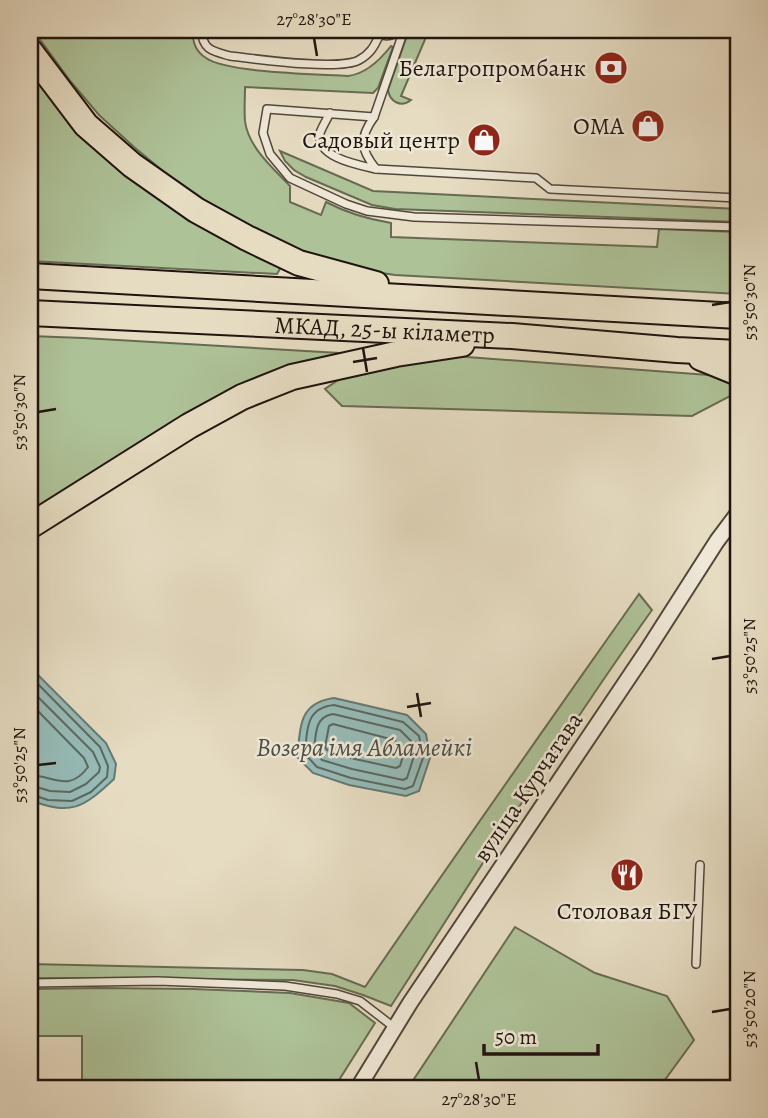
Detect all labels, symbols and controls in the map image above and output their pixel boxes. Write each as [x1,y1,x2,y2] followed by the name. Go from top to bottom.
[276,7,352,31] text: 27°28'30"E
[592,49,630,87] bank icon: Белагропромбанк
[398,52,586,84] place label: Белагропромбанк
[629,107,667,145] shop icon: ОМА
[573,110,625,142] place label: ОМА
[465,121,503,159] shop icon: Садовый центр
[302,124,460,156] place label: Садовый центр
[737,264,761,340] text: 53°50'30"N
[274,309,496,351] street label: МКАД, 25-ы кіламетр
[7,374,31,450] text: 53°50'30"N
[737,618,761,694] text: 53°50'25"N
[466,706,590,868] street label: вуліца Курчатава
[7,727,31,803] text: 53°50'25"N
[256,730,472,765] water label: Возера імя Абламейкі
[608,856,646,894] restaurant icon: Столовая БГУ
[557,895,697,927] place label: Столовая БГУ
[737,970,761,1048] text: 53°50'20"N
[484,1013,598,1057] scale bar
[495,1023,537,1051] text: 50 m
[441,1087,517,1111] text: 27°28'30"E

